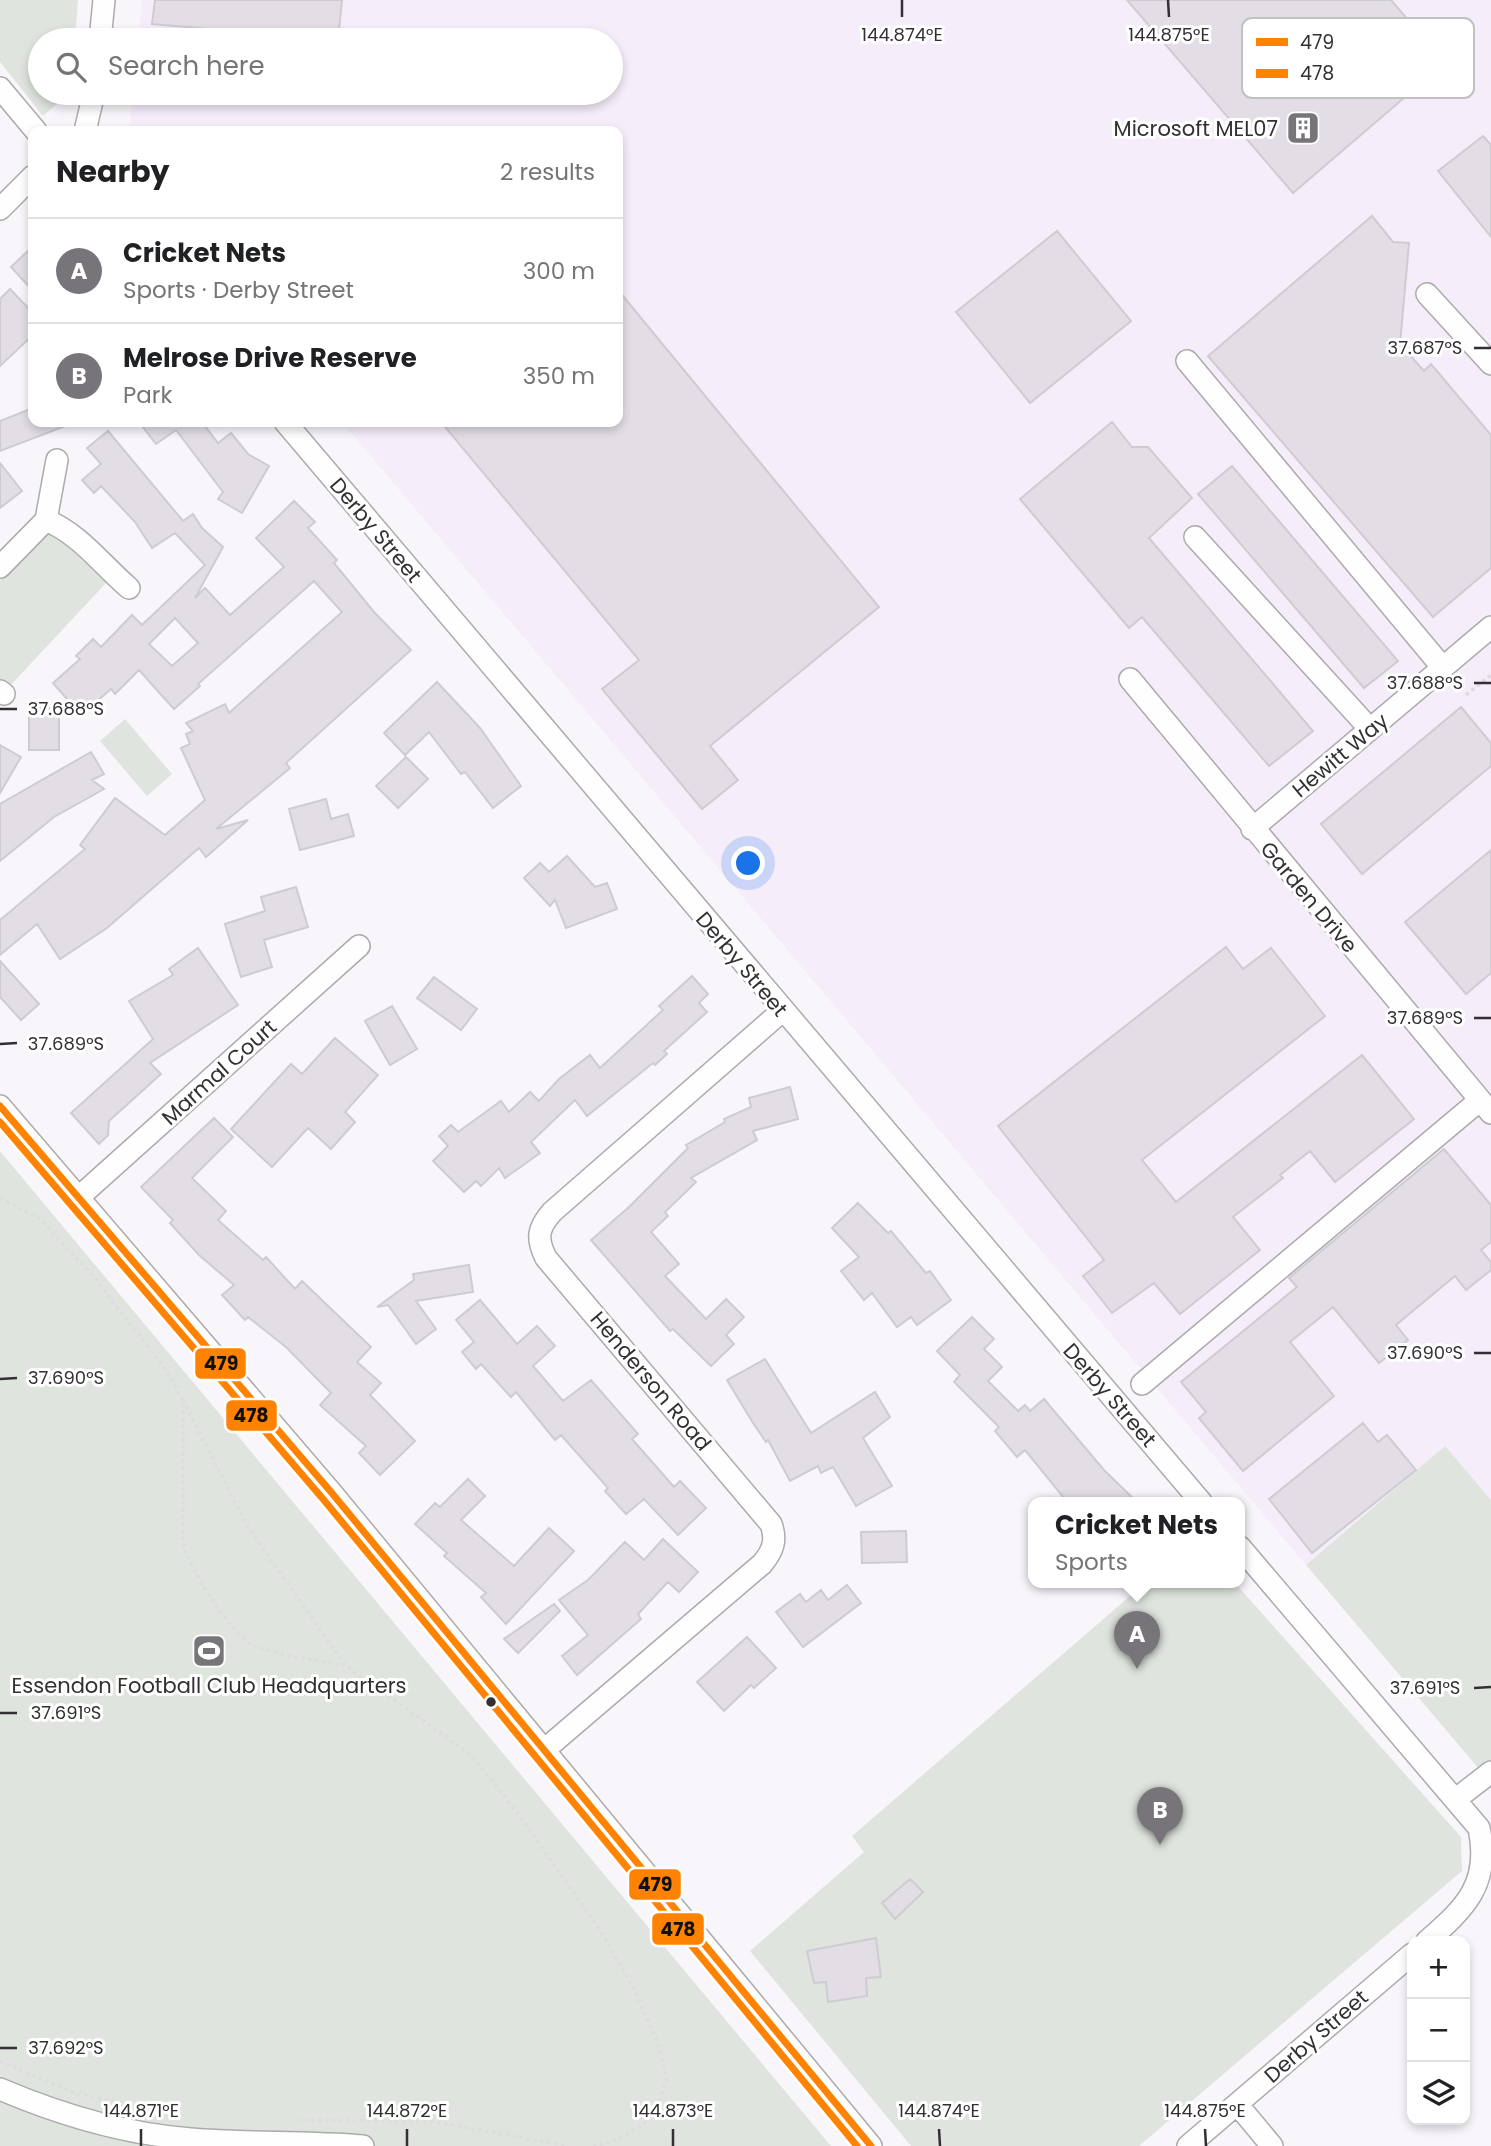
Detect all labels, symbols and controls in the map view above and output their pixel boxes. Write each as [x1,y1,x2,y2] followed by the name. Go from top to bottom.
[1242,18,1474,98] legend
[861,22,943,47] text: 144.874°E
[1128,22,1210,47] text: 144.875°E
[28,28,623,105] search box
[1300,29,1334,56] text: 479
[52,48,90,86] icon: search
[108,48,265,84] text: Search here
[1300,60,1334,87] text: 478
[1284,109,1322,147] building icon: Microsoft MEL07
[1114,114,1278,143] place label: Microsoft MEL07
[56,150,170,193] text: Nearby
[500,156,595,188] text: 2 results
[123,235,286,271] text: Cricket Nets
[71,255,87,287] text: A
[523,255,595,287] text: 300 m
[123,274,354,306] text: Sports · Derby Street
[1388,335,1462,360] text: 37.687°S
[123,340,417,376] text: Melrose Drive Reserve
[71,360,87,392] text: B
[523,360,595,392] text: 350 m
[123,379,172,411] text: Park
[323,471,429,589] street label: Derby Street
[1387,670,1463,695] text: 37.688°S
[28,696,104,721] text: 37.688°S
[1286,706,1394,804] street label: Hewitt Way
[1254,835,1364,959] street label: Garden Drive
[731,846,765,880] your location
[689,905,795,1023] street label: Derby Street
[1387,1005,1463,1030] text: 37.689°S
[155,1013,283,1131] street label: Marmal Court
[28,1031,104,1056] text: 37.689°S
[584,1305,718,1457] street label: Henderson Road
[1057,1337,1163,1453] street label: Derby Street
[1387,1340,1463,1365] text: 37.690°S
[194,1347,247,1380] line badge: 479
[204,1350,238,1377] text: 479
[28,1365,104,1390] text: 37.690°S
[225,1399,278,1432] line badge: 478
[233,1402,269,1429] text: 478
[1028,1497,1245,1588] popup
[1055,1507,1218,1543] text: Cricket Nets
[1055,1546,1128,1578] text: Sports
[1114,1611,1160,1669] pin: A
[190,1632,228,1670] sports icon: Essendon Football Club Headquarters
[12,1671,406,1700] place label: Essendon Football Club Headquarters
[1390,1675,1460,1700] text: 37.691°S
[484,1695,498,1709] unlabelled marker
[31,1700,101,1725] text: 37.691°S
[1137,1787,1183,1845] pin: B
[628,1868,682,1901] line badge: 479
[638,1871,672,1898] text: 479
[651,1912,705,1946] line badge: 478
[660,1916,696,1943] text: 478
[1407,1936,1470,2125] map controls
[1407,1936,1470,1999] button: +
[1258,1983,1374,2089] street label: Derby Street
[1407,1999,1470,2062] button: −
[28,2035,104,2060] text: 37.692°S
[1407,2062,1470,2125] button: layers
[103,2098,179,2123] text: 144.871°E
[367,2098,447,2123] text: 144.872°E
[633,2098,713,2123] text: 144.873°E
[898,2098,980,2123] text: 144.874°E
[1164,2098,1246,2123] text: 144.875°E

